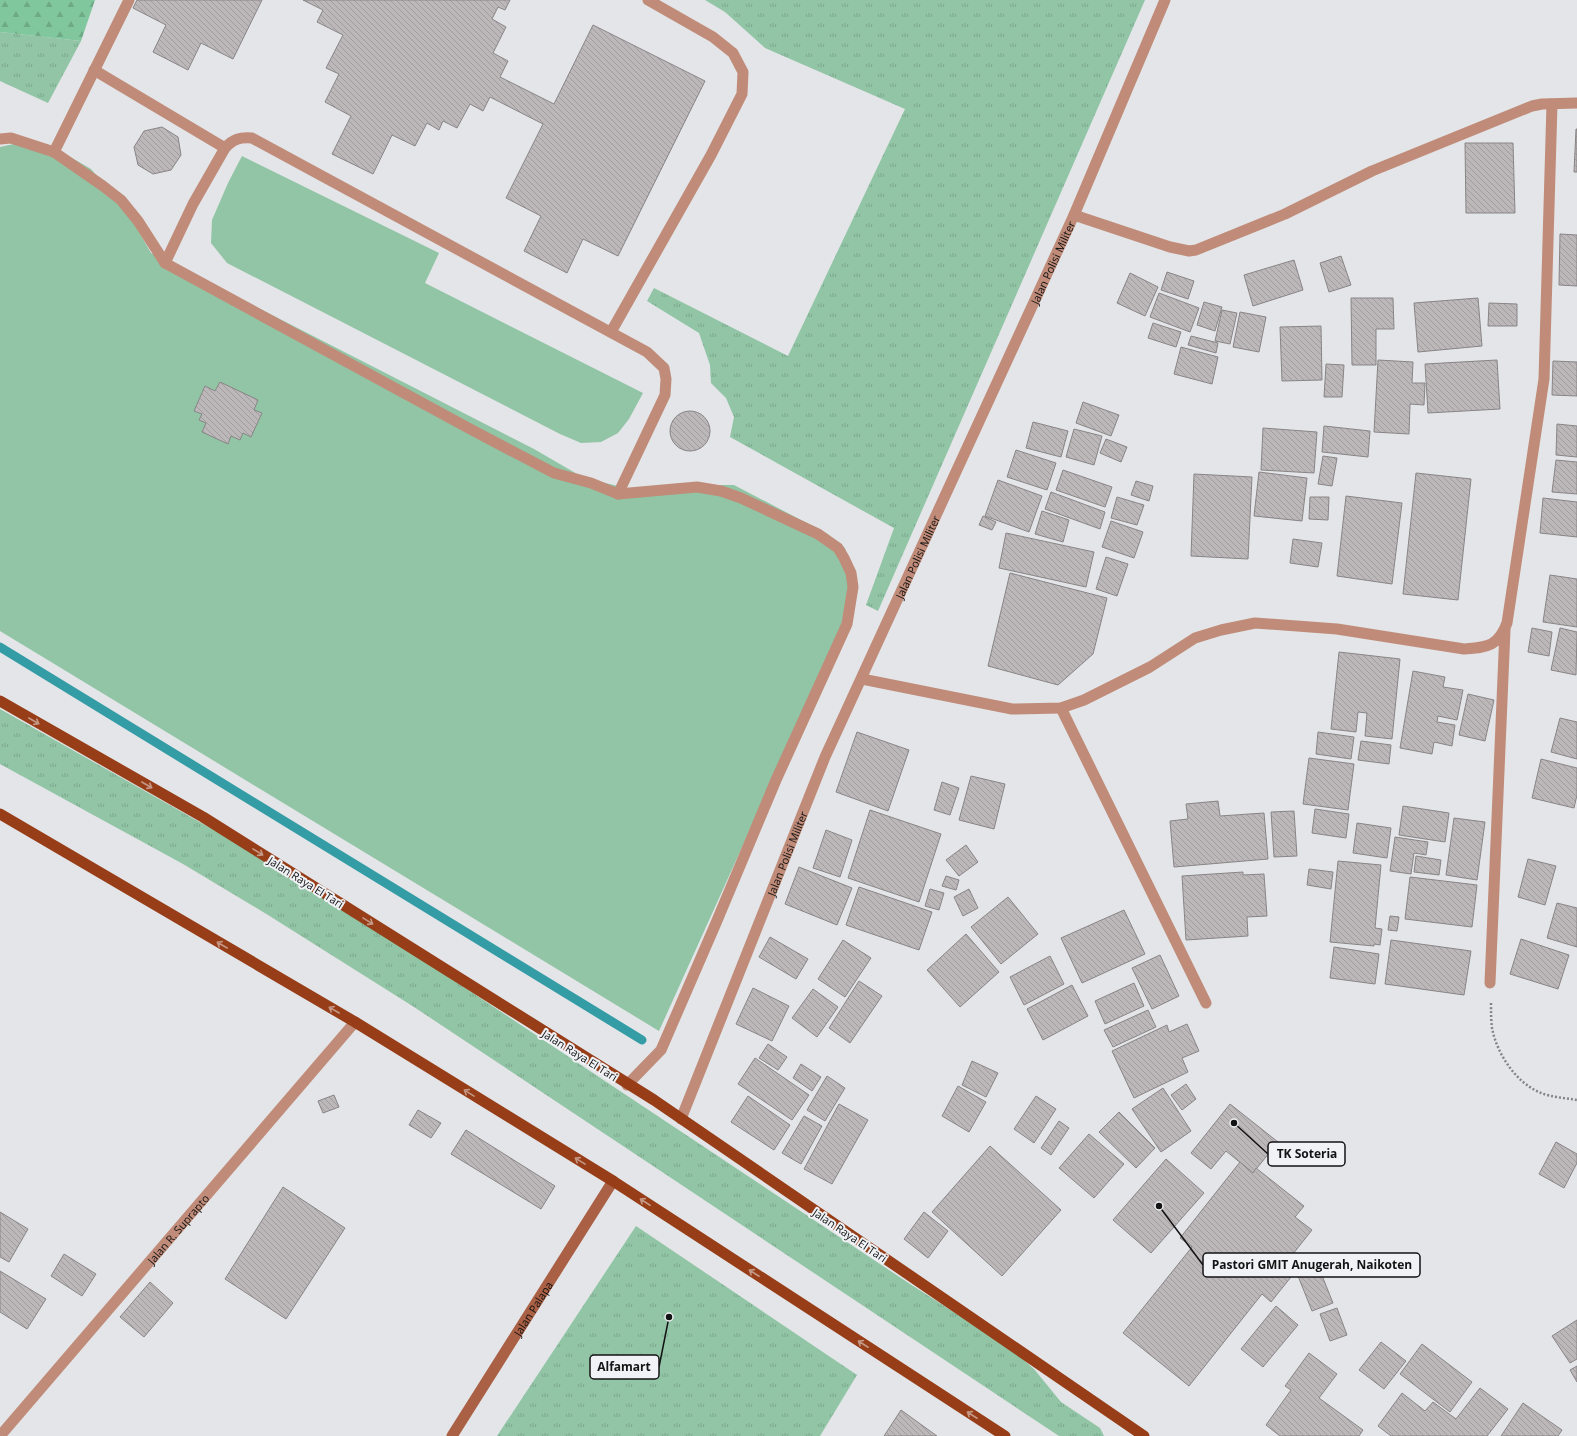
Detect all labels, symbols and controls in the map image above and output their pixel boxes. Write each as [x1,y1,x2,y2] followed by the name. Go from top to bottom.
[1026,218,1078,307] street label: Jalan Polisi Militer
[891,512,943,602] street label: Jalan Polisi Militer
[28,717,40,725] one-way arrow
[141,782,153,790] one-way arrow
[763,808,811,899] street label: Jalan Polisi Militer
[252,848,263,856] one-way arrow
[265,852,347,911] street label: Jalan Raya El Tari
[362,918,374,926] one-way arrow
[216,940,228,948] one-way arrow
[329,1006,341,1014] one-way arrow
[539,1025,621,1084] street label: Jalan Raya El Tari
[463,1088,475,1096] one-way arrow
[1268,1142,1345,1166] callout: TK Soteria
[1277,1145,1337,1162] text: TK Soteria
[574,1156,586,1164] one-way arrow
[143,1190,212,1268] street label: Jalan R. Suprapto
[640,1198,651,1206] one-way arrow
[809,1204,890,1265] street label: Jalan Raya El Tari
[1203,1253,1420,1277] callout: Pastori GMIT Anugerah, Naikoten
[1212,1256,1412,1273] text: Pastori GMIT Anugerah, Naikoten
[749,1269,760,1277] one-way arrow
[509,1278,556,1339] street label: Jalan Palapa
[858,1340,869,1348] one-way arrow
[590,1355,659,1379] callout: Alfamart
[597,1358,651,1375] text: Alfamart
[967,1411,978,1419] one-way arrow

